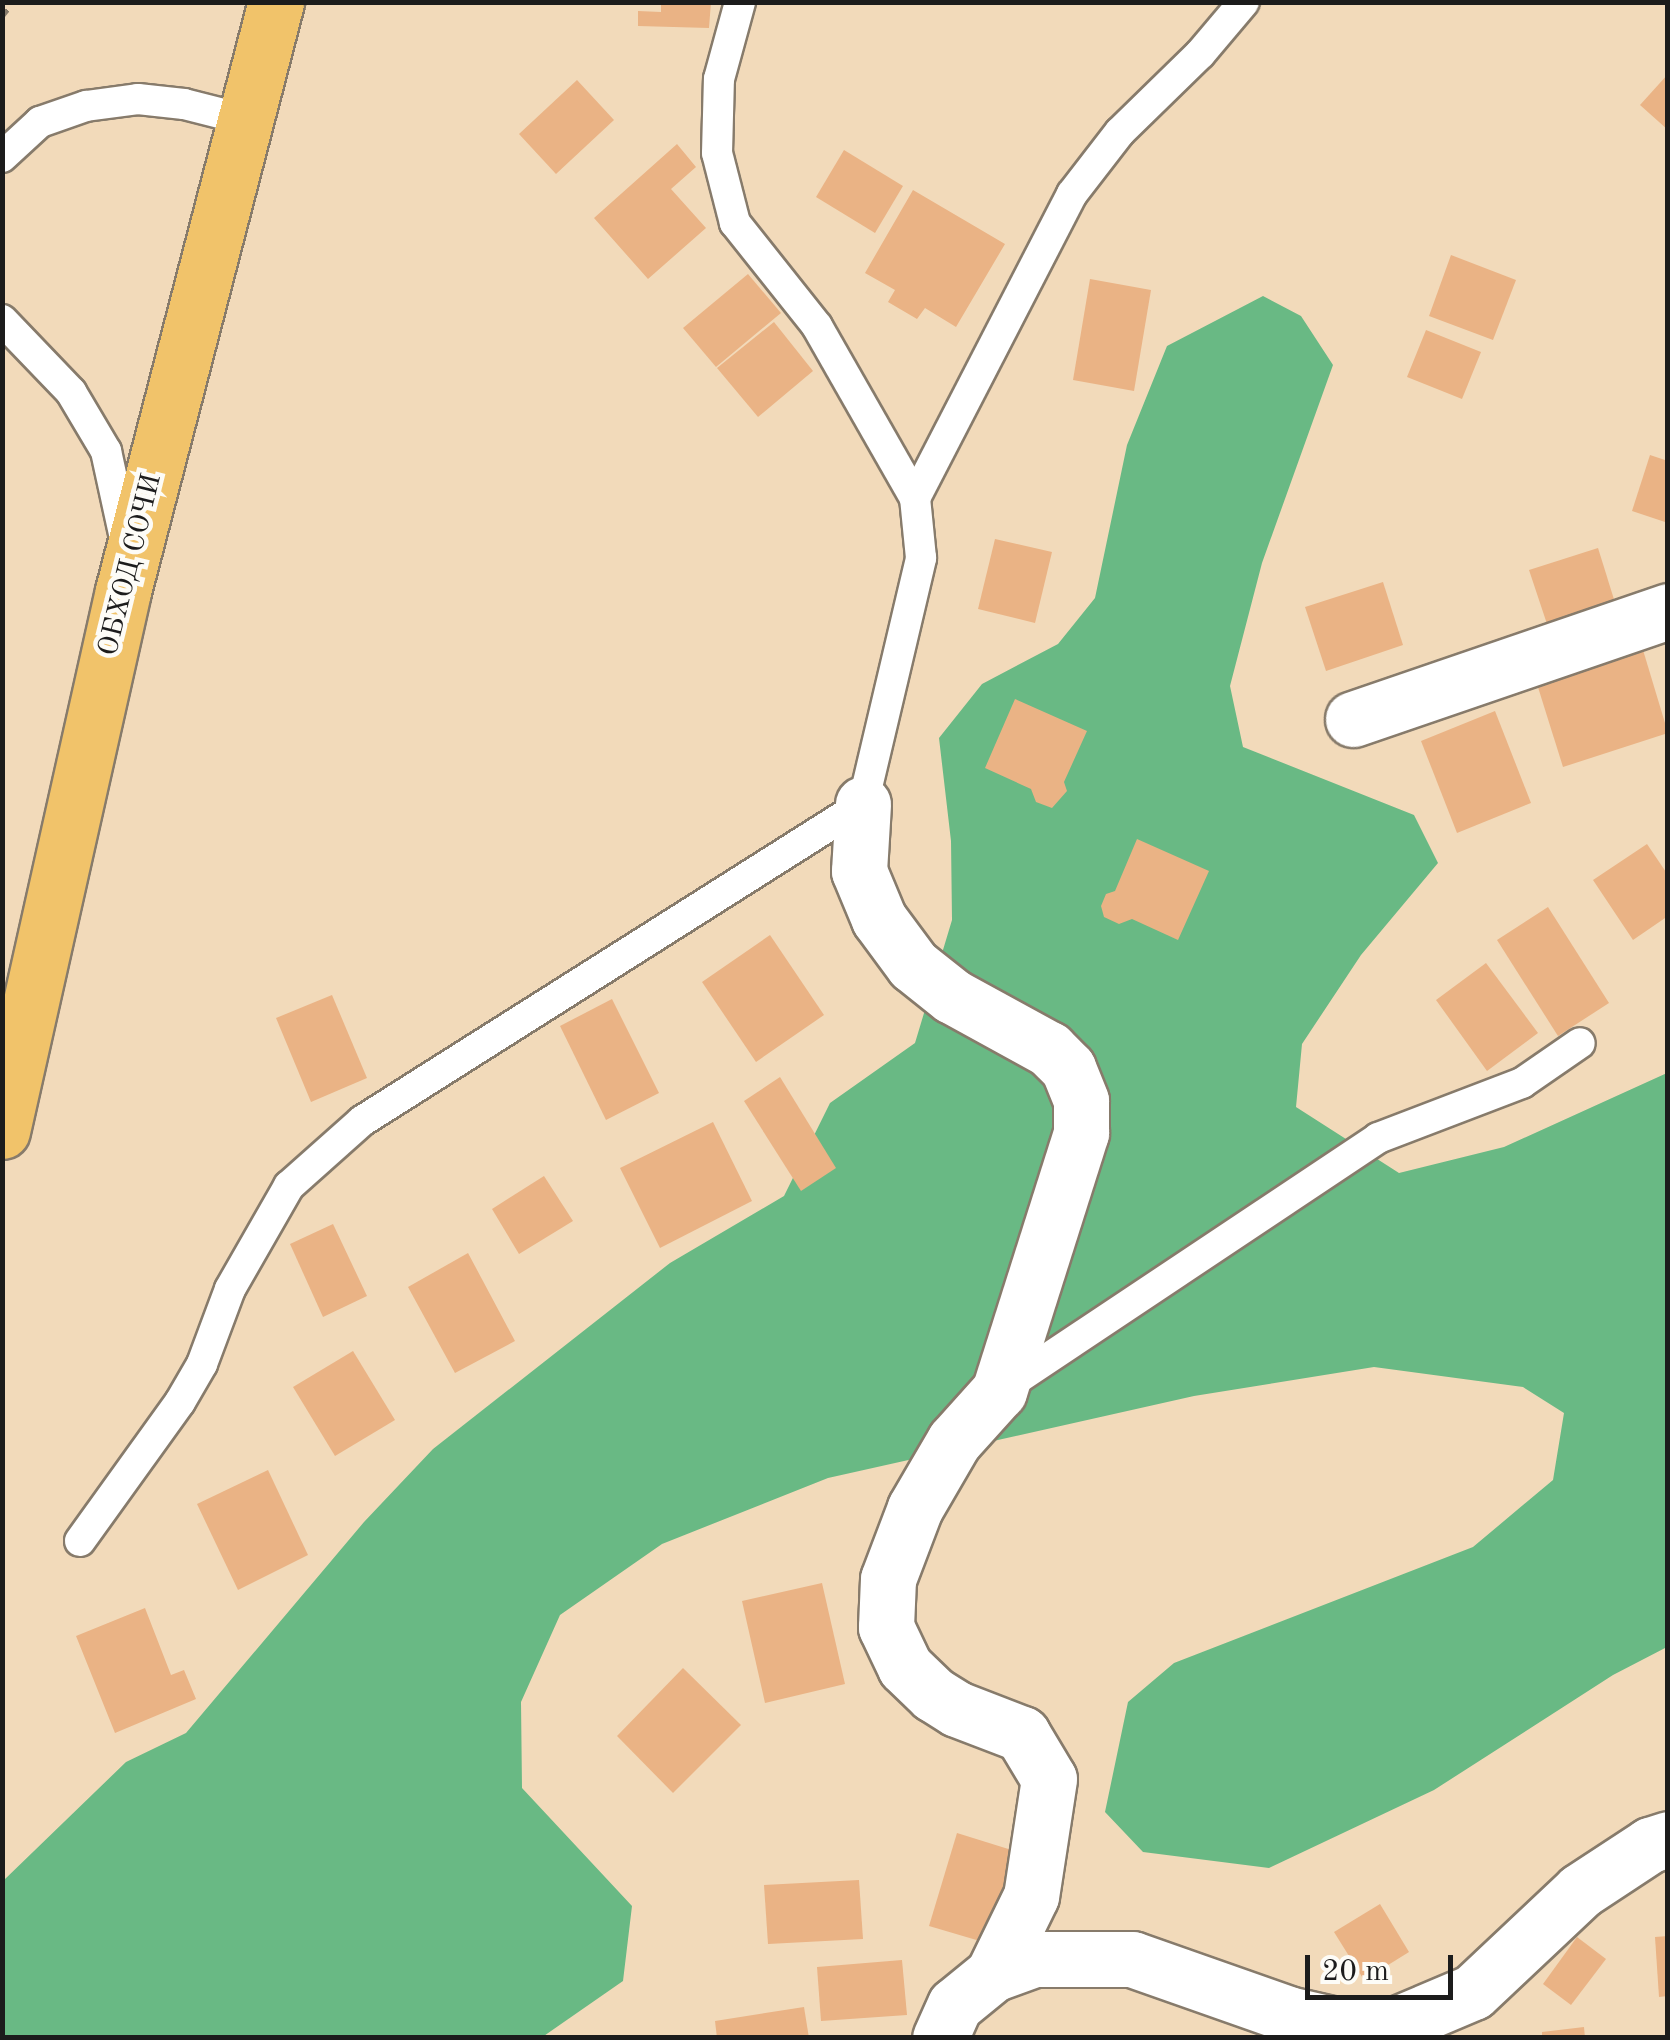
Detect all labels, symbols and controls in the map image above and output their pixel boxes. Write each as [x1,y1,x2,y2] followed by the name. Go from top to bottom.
[92,470,170,660] street label: ОБХОД СОЧИ
[1310,1935,1458,1997] scale bar
[1322,1957,1389,1987] text: 20 m

